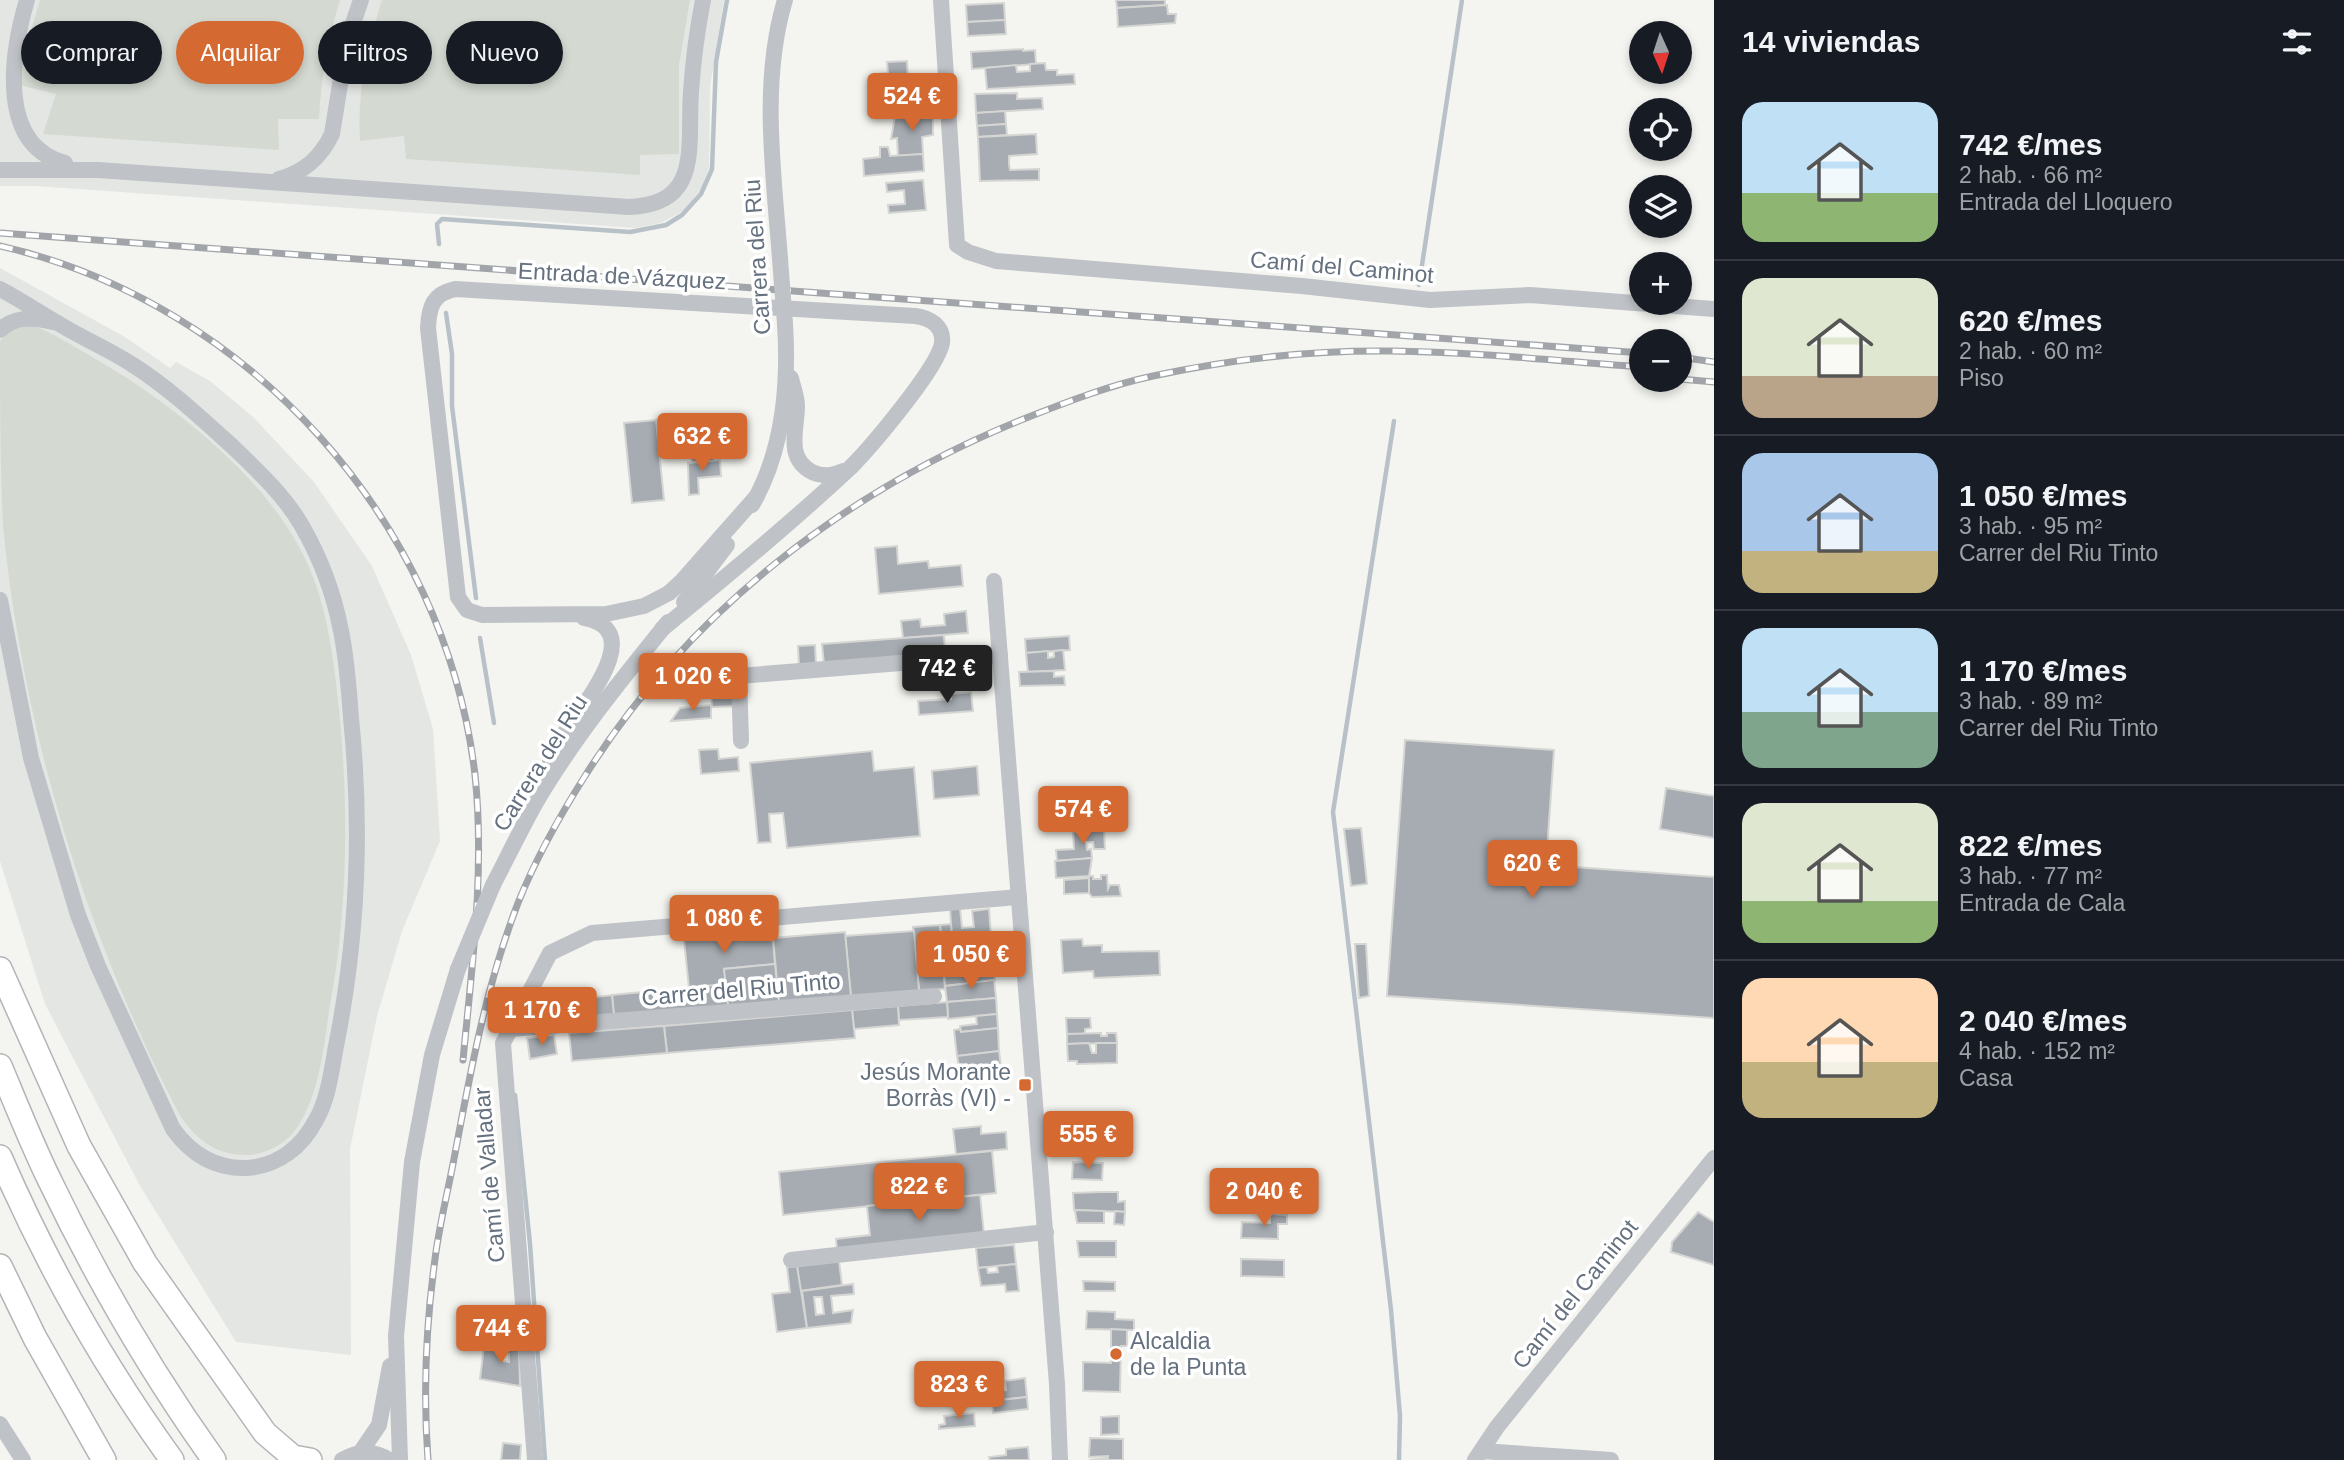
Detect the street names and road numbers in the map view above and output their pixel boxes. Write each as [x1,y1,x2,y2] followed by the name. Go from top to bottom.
[739,178,775,336] street label: Carrera del Riu
[1249,246,1435,288] street label: Camí del Caminot
[517,258,727,294] street label: Entrada de Vázquez
[488,690,592,836] street label: Carrera del Riu
[641,967,841,1011] street label: Carrer del Riu Tinto
[468,1086,510,1264] street label: Camí de Valladar
[1507,1214,1643,1374] street label: Camí del Caminot

